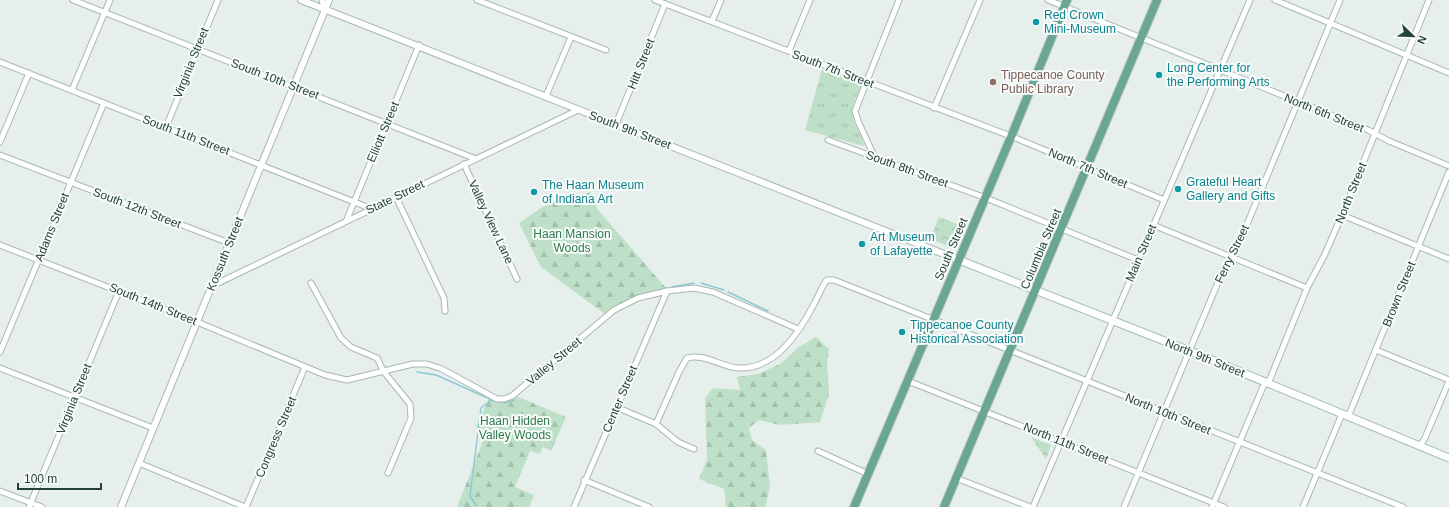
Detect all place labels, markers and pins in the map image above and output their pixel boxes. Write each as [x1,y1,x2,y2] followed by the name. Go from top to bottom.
[1044,8,1116,36] place label: Red Crown Mini-Museum
[1031,17,1041,27] marker: Red Crown Mini-Museum
[1167,61,1270,89] place label: Long Center for the Performing Arts
[1001,68,1105,96] place label: Tippecanoe County Public Library
[1154,70,1164,80] marker: Long Center for the Performing Arts
[988,77,998,87] marker: Tippecanoe County Public Library
[1186,175,1275,203] place label: Grateful Heart Gallery and Gifts
[542,178,644,206] place label: The Haan Museum of Indiana Art
[1173,184,1183,194] marker: Grateful Heart Gallery and Gifts
[529,187,539,197] marker: The Haan Museum of Indiana Art
[870,230,935,258] place label: Art Museum of Lafayette
[857,239,867,249] marker: Art Museum of Lafayette
[910,318,1023,346] place label: Tippecanoe County Historical Association
[897,327,907,337] marker: Tippecanoe County Historical Association

